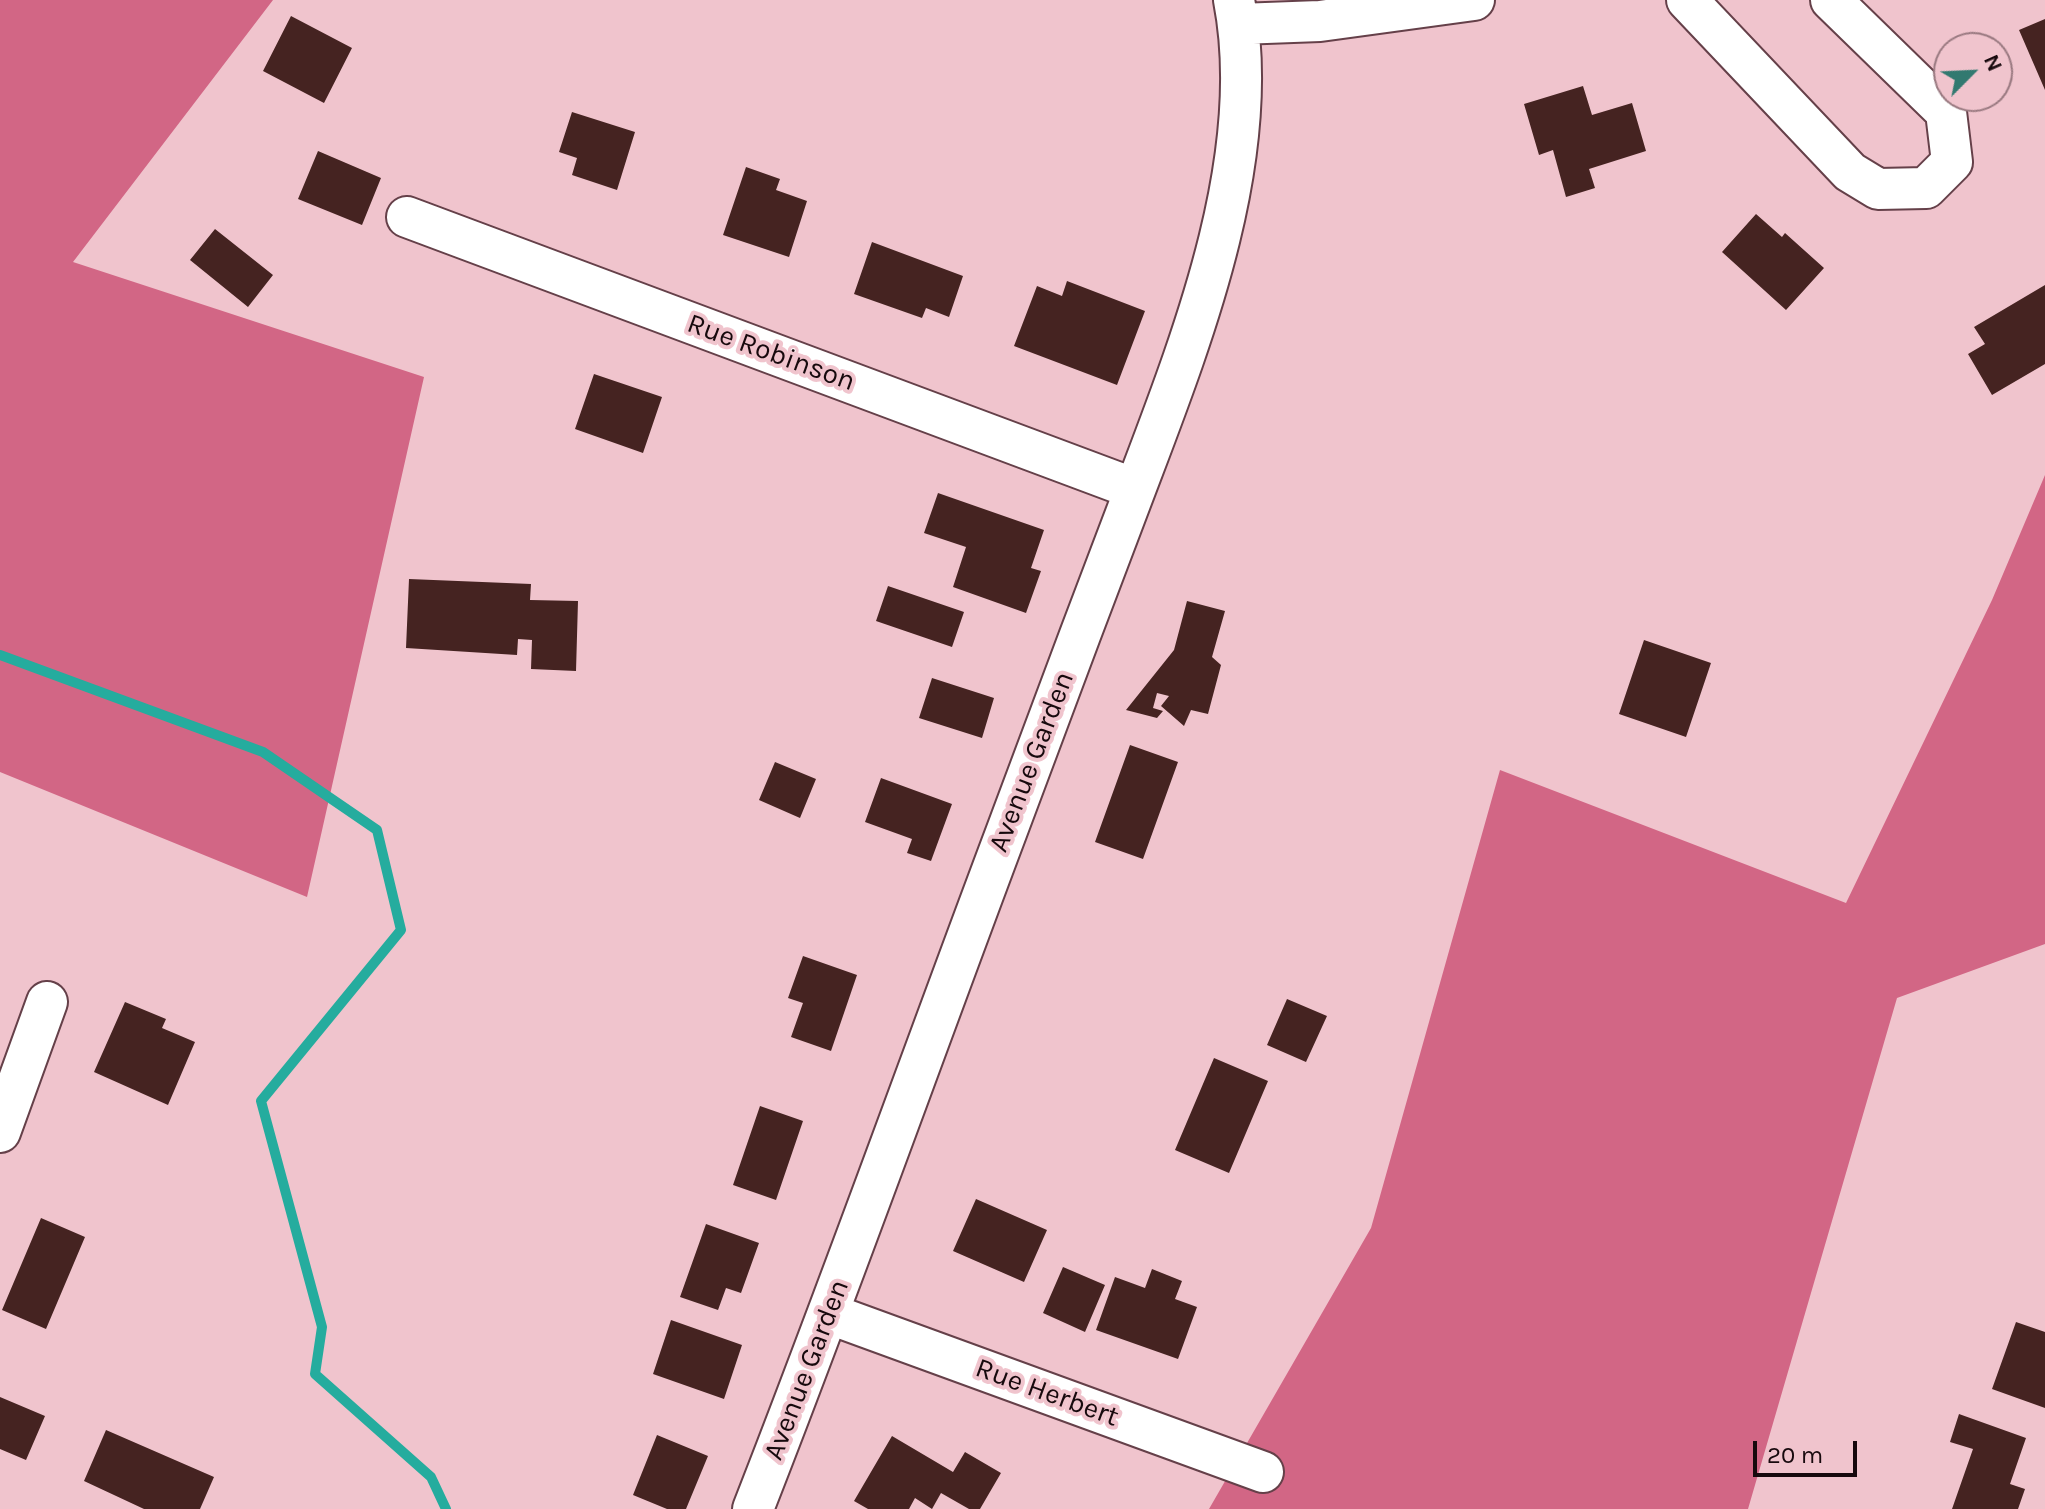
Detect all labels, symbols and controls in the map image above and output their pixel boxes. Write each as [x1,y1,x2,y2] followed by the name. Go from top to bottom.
[1933,32,2013,112] north arrow
[1978,51,2008,76] text: N
[682,307,860,399] street label: Rue Robinson
[982,667,1082,857] street label: Avenue Garden
[757,1275,857,1465] street label: Avenue Garden
[971,1352,1123,1434] street label: Rue Herbert
[1757,1425,1861,1475] scale bar
[1767,1441,1823,1469] text: 20 m

